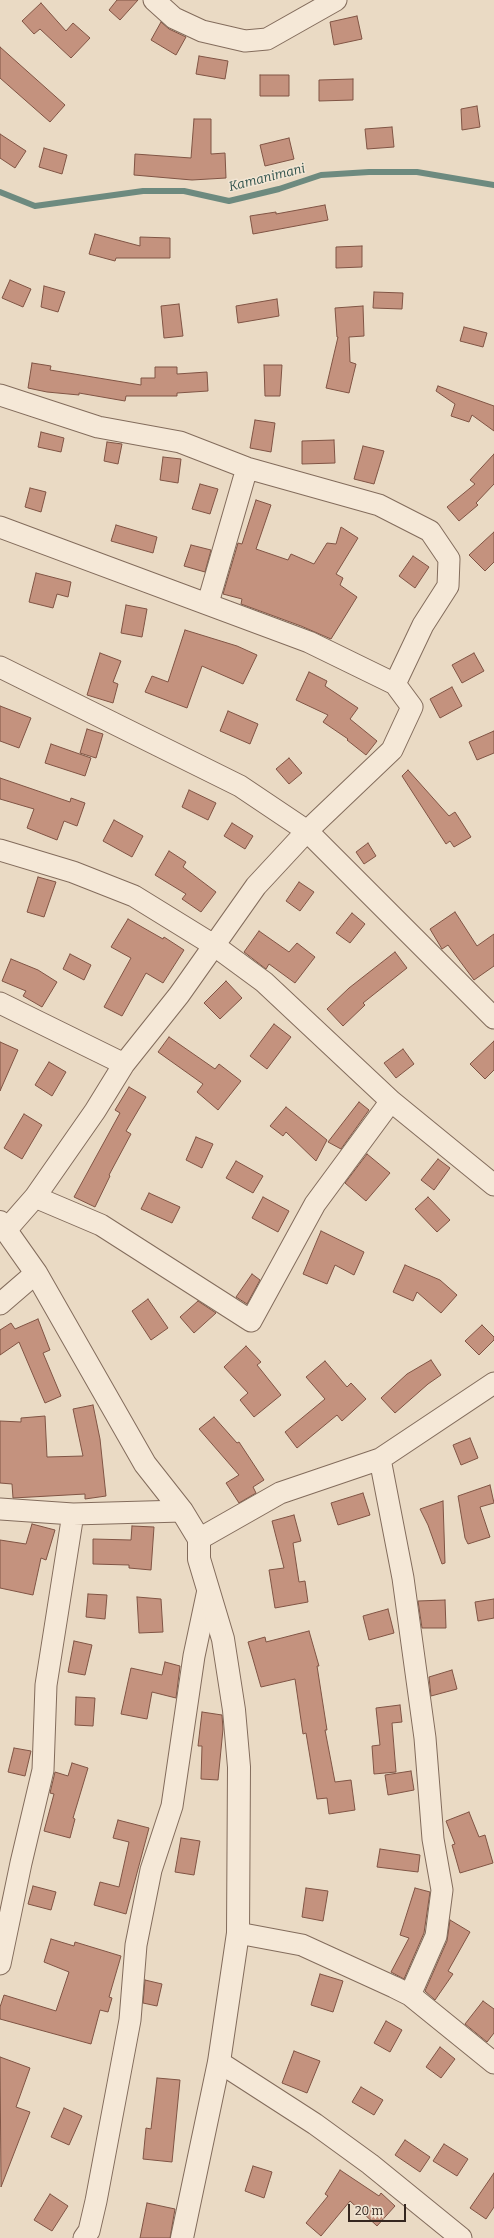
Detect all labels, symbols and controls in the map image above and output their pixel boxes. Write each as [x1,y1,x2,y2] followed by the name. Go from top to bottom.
[227,161,307,195] water label: Kamanimani
[350,2196,408,2222] scale bar
[355,2204,383,2218] text: 20 m

